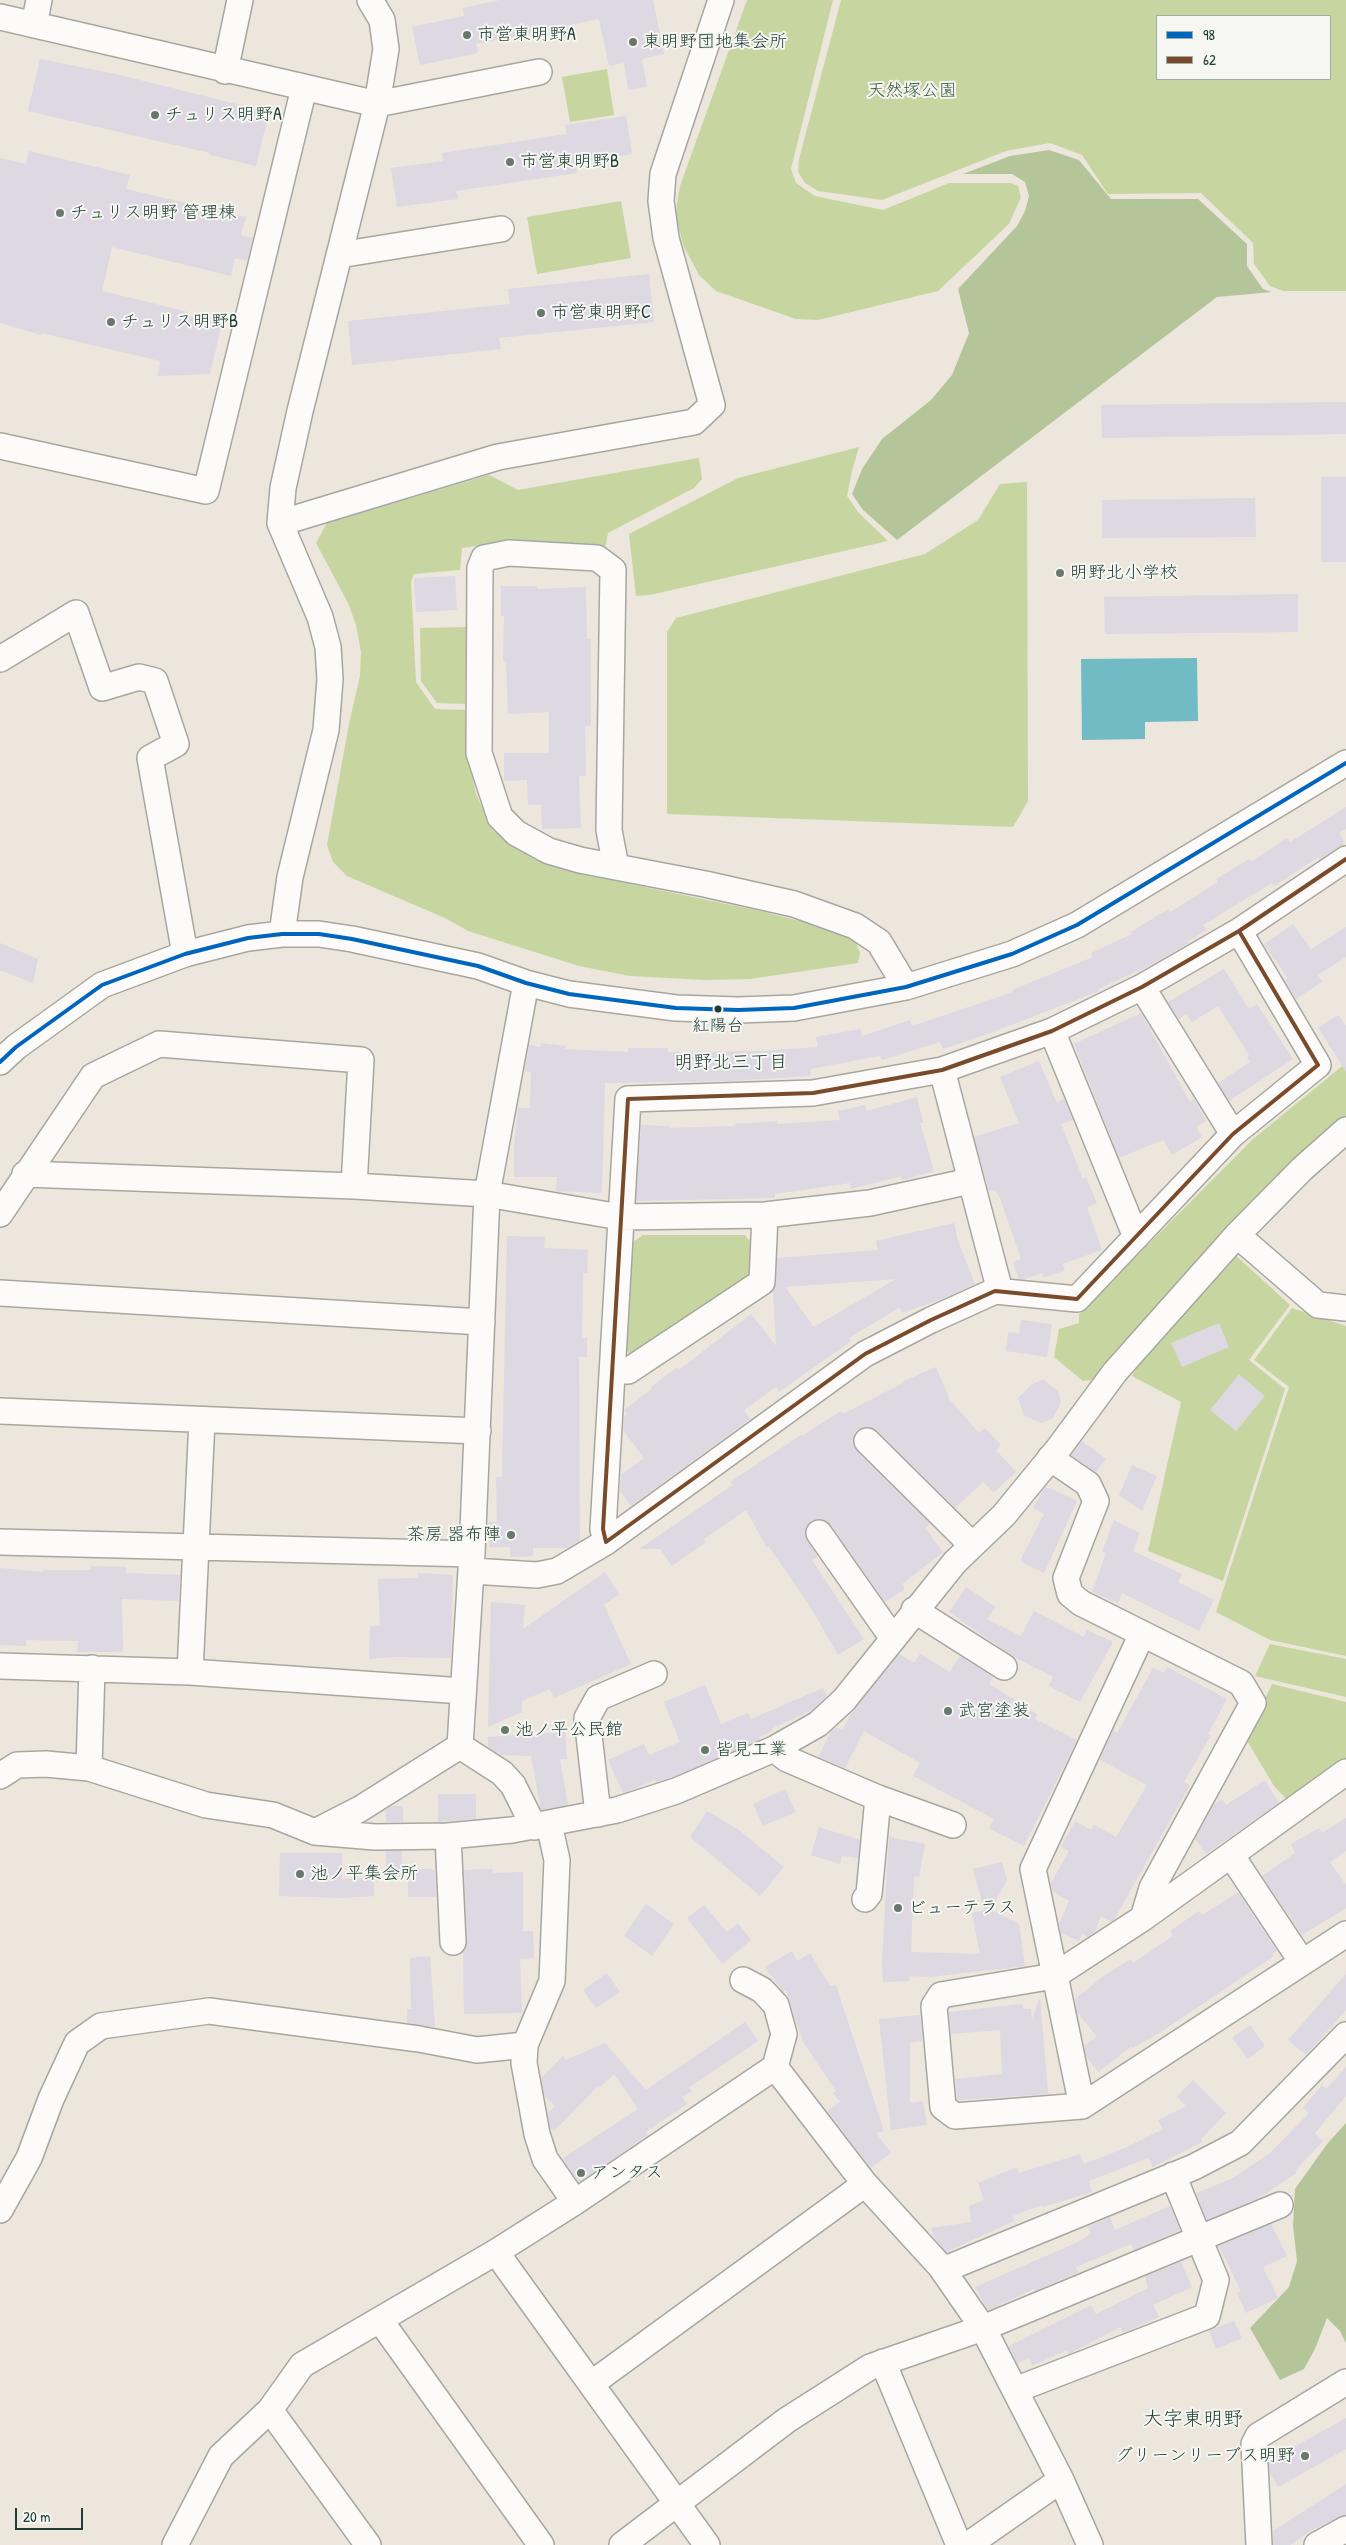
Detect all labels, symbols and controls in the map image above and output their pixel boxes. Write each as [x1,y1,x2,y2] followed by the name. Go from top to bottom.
[1156,15,1331,80] legend
[477,24,576,46] place label: 市営東明野A
[1203,24,1215,45] text: 98
[461,29,473,41] marker: 市営東明野A
[643,31,787,53] place label: 東明野団地集会所
[627,36,639,48] marker: 東明野団地集会所
[1203,49,1216,70] text: 62
[867,80,957,102] park label: 天然塚公園
[165,104,282,126] place label: チュリス明野A
[149,109,161,121] marker: チュリス明野A
[520,151,619,173] place label: 市営東明野B
[504,156,516,168] marker: 市営東明野B
[70,202,236,224] place label: チュリス明野 管理棟
[54,207,66,219] marker: チュリス明野 管理棟
[551,302,651,324] place label: 市営東明野C
[535,307,547,319] marker: 市営東明野C
[121,311,238,333] place label: チュリス明野B
[105,316,117,328] marker: チュリス明野B
[1070,562,1178,584] place label: 明野北小学校
[1054,567,1066,579] marker: 明野北小学校
[713,1004,723,1014] marker: 紅陽台
[693,1016,743,1036] place label: 紅陽台
[674,1052,788,1074] district label: 明野北三丁目
[407,1524,501,1546] place label: 茶房 器布陣
[505,1529,517,1541] marker: 茶房 器布陣
[958,1700,1030,1722] place label: 武宮塗装
[942,1705,954,1717] marker: 武宮塗装
[515,1719,623,1741] place label: 池ノ平公民館
[499,1724,511,1736] marker: 池ノ平公民館
[715,1739,787,1761] place label: 皆見工業
[699,1744,711,1756] marker: 皆見工業
[310,1863,418,1885] place label: 池ノ平集会所
[294,1868,306,1880] marker: 池ノ平集会所
[908,1897,1016,1919] place label: ビューテラス
[892,1902,904,1914] marker: ビューテラス
[591,2162,663,2184] place label: アンタス
[575,2167,587,2179] marker: アンタス
[1143,2408,1243,2432] district label: 大字東明野
[1115,2445,1295,2467] place label: グリーンリーブス明野
[1299,2450,1311,2462] marker: グリーンリーブス明野
[18,2498,85,2530] scale bar
[23,2506,50,2527] text: 20 m

